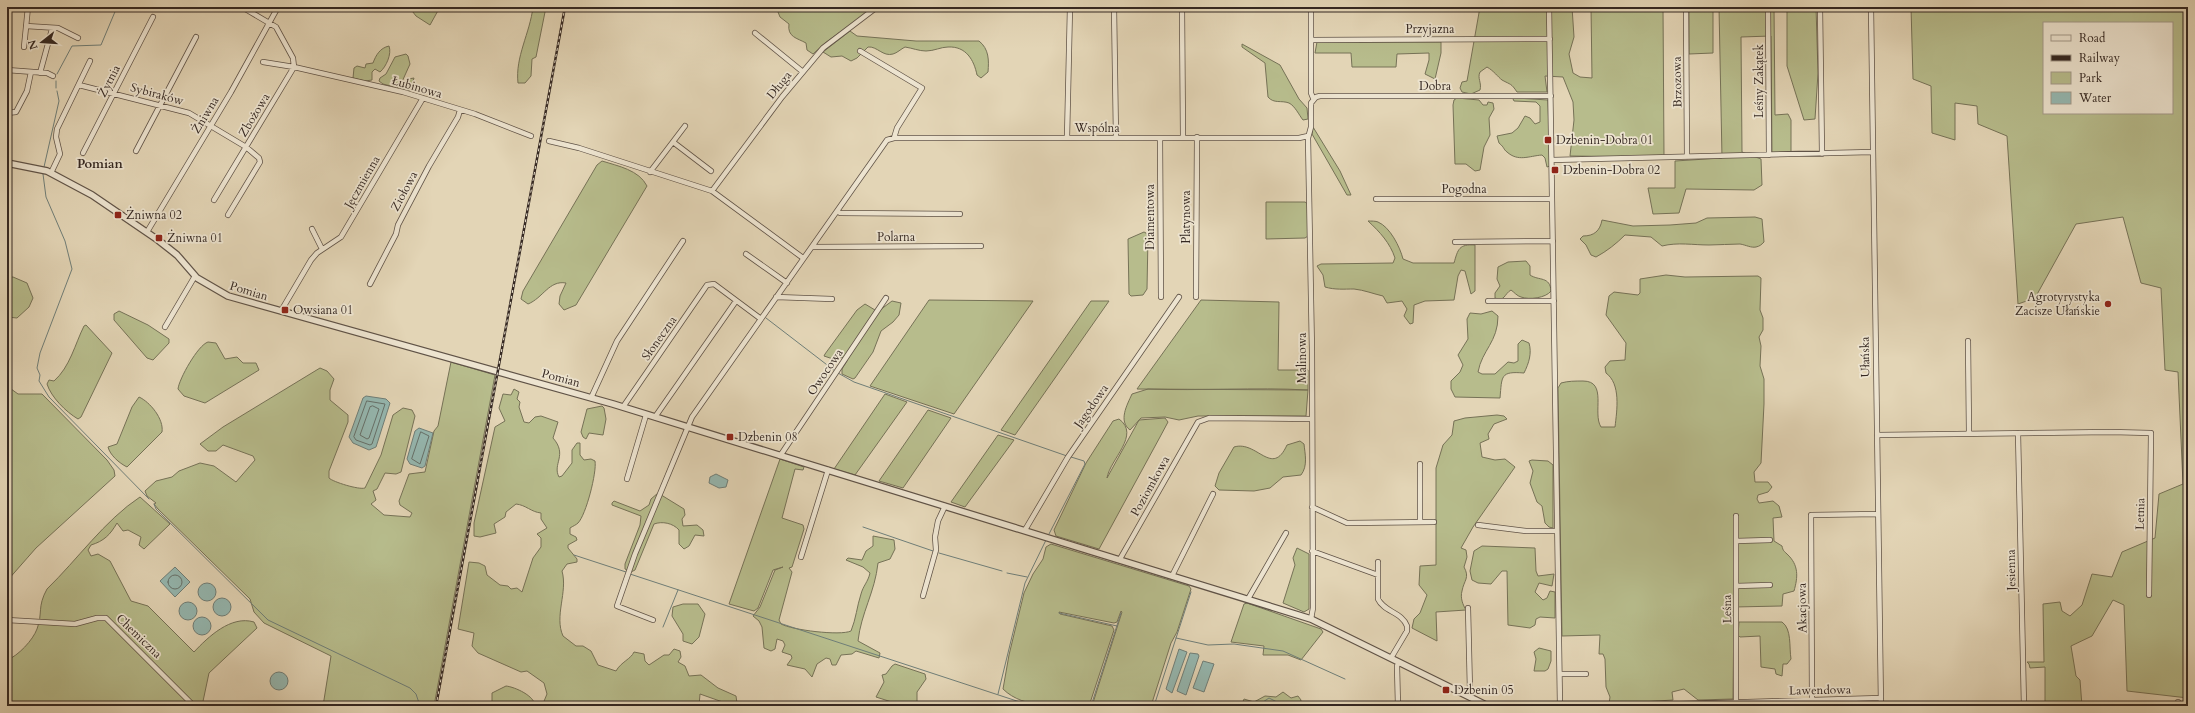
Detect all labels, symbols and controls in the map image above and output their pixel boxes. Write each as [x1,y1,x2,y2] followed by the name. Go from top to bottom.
[1405,21,1455,37] street label: Przyjazna
[22,22,62,62] north arrow
[2043,22,2173,114] legend
[2079,30,2106,46] text: Road
[24,38,41,52] text: N
[1751,43,1767,118] street label: Leśny Zakątek
[2079,50,2121,66] text: Railway
[1669,56,1685,108] street label: Brzozowa
[93,61,124,100] street label: Żytnia
[763,67,796,102] street label: Długa
[2079,70,2103,86] text: Park
[390,72,445,102] street label: Łubinowa
[1419,78,1452,94] street label: Dobra
[129,79,186,109] street label: Sybiraków
[235,90,274,140] street label: Zbożowa
[2078,90,2112,106] text: Water
[187,92,223,136] street label: Żniwna
[1073,120,1120,136] street label: Wspólna
[1556,132,1653,148] place label: Dzbenin-Dobra 01
[1543,135,1553,145] marker: Dzbenin-Dobra 01
[340,152,384,213] street label: Jęczmienna
[77,155,124,173] district label: Pomian
[1563,162,1660,178] place label: Dzbenin-Dobra 02
[1550,165,1560,175] marker: Dzbenin-Dobra 02
[387,168,422,214] street label: Ziołowa
[1441,181,1487,197] street label: Pogodna
[1142,183,1158,250] street label: Diamentowa
[1178,189,1194,244] street label: Platynowa
[126,206,182,223] place label: Żniwna 02
[113,210,123,220] marker: Żniwna 02
[167,229,223,246] place label: Żniwna 01
[877,229,916,245] street label: Polarna
[154,233,164,243] marker: Żniwna 01
[228,278,270,304] street label: Pomian
[2015,289,2101,319] place label: Agrotyrystyka Zacisze Ułańskie
[2103,299,2113,309] marker: Agrotyrystyka Zacisze Ułańskie
[293,302,353,318] place label: Owsiana 01
[280,305,290,315] marker: Owsiana 01
[638,312,681,363] street label: Słoneczna
[1294,332,1310,384] street label: Malinowa
[1857,336,1873,378] street label: Ułańska
[803,345,847,399] street label: Owocowa
[540,365,582,391] street label: Pomian
[1069,380,1112,433] street label: Jagodowa
[738,429,798,445] place label: Dzbenin 08
[725,432,735,442] marker: Dzbenin 08
[1127,452,1174,519] street label: Poziomkowa
[2132,497,2148,530] street label: Letnia
[2003,548,2019,593] street label: Jesienna
[1794,582,1810,633] street label: Akacjowa
[1719,594,1735,624] street label: Leśna
[113,610,166,662] street label: Chemiczna
[1789,681,1852,699] street label: Lawendowa
[1454,682,1514,698] place label: Dzbenin 05
[1441,685,1451,695] marker: Dzbenin 05

